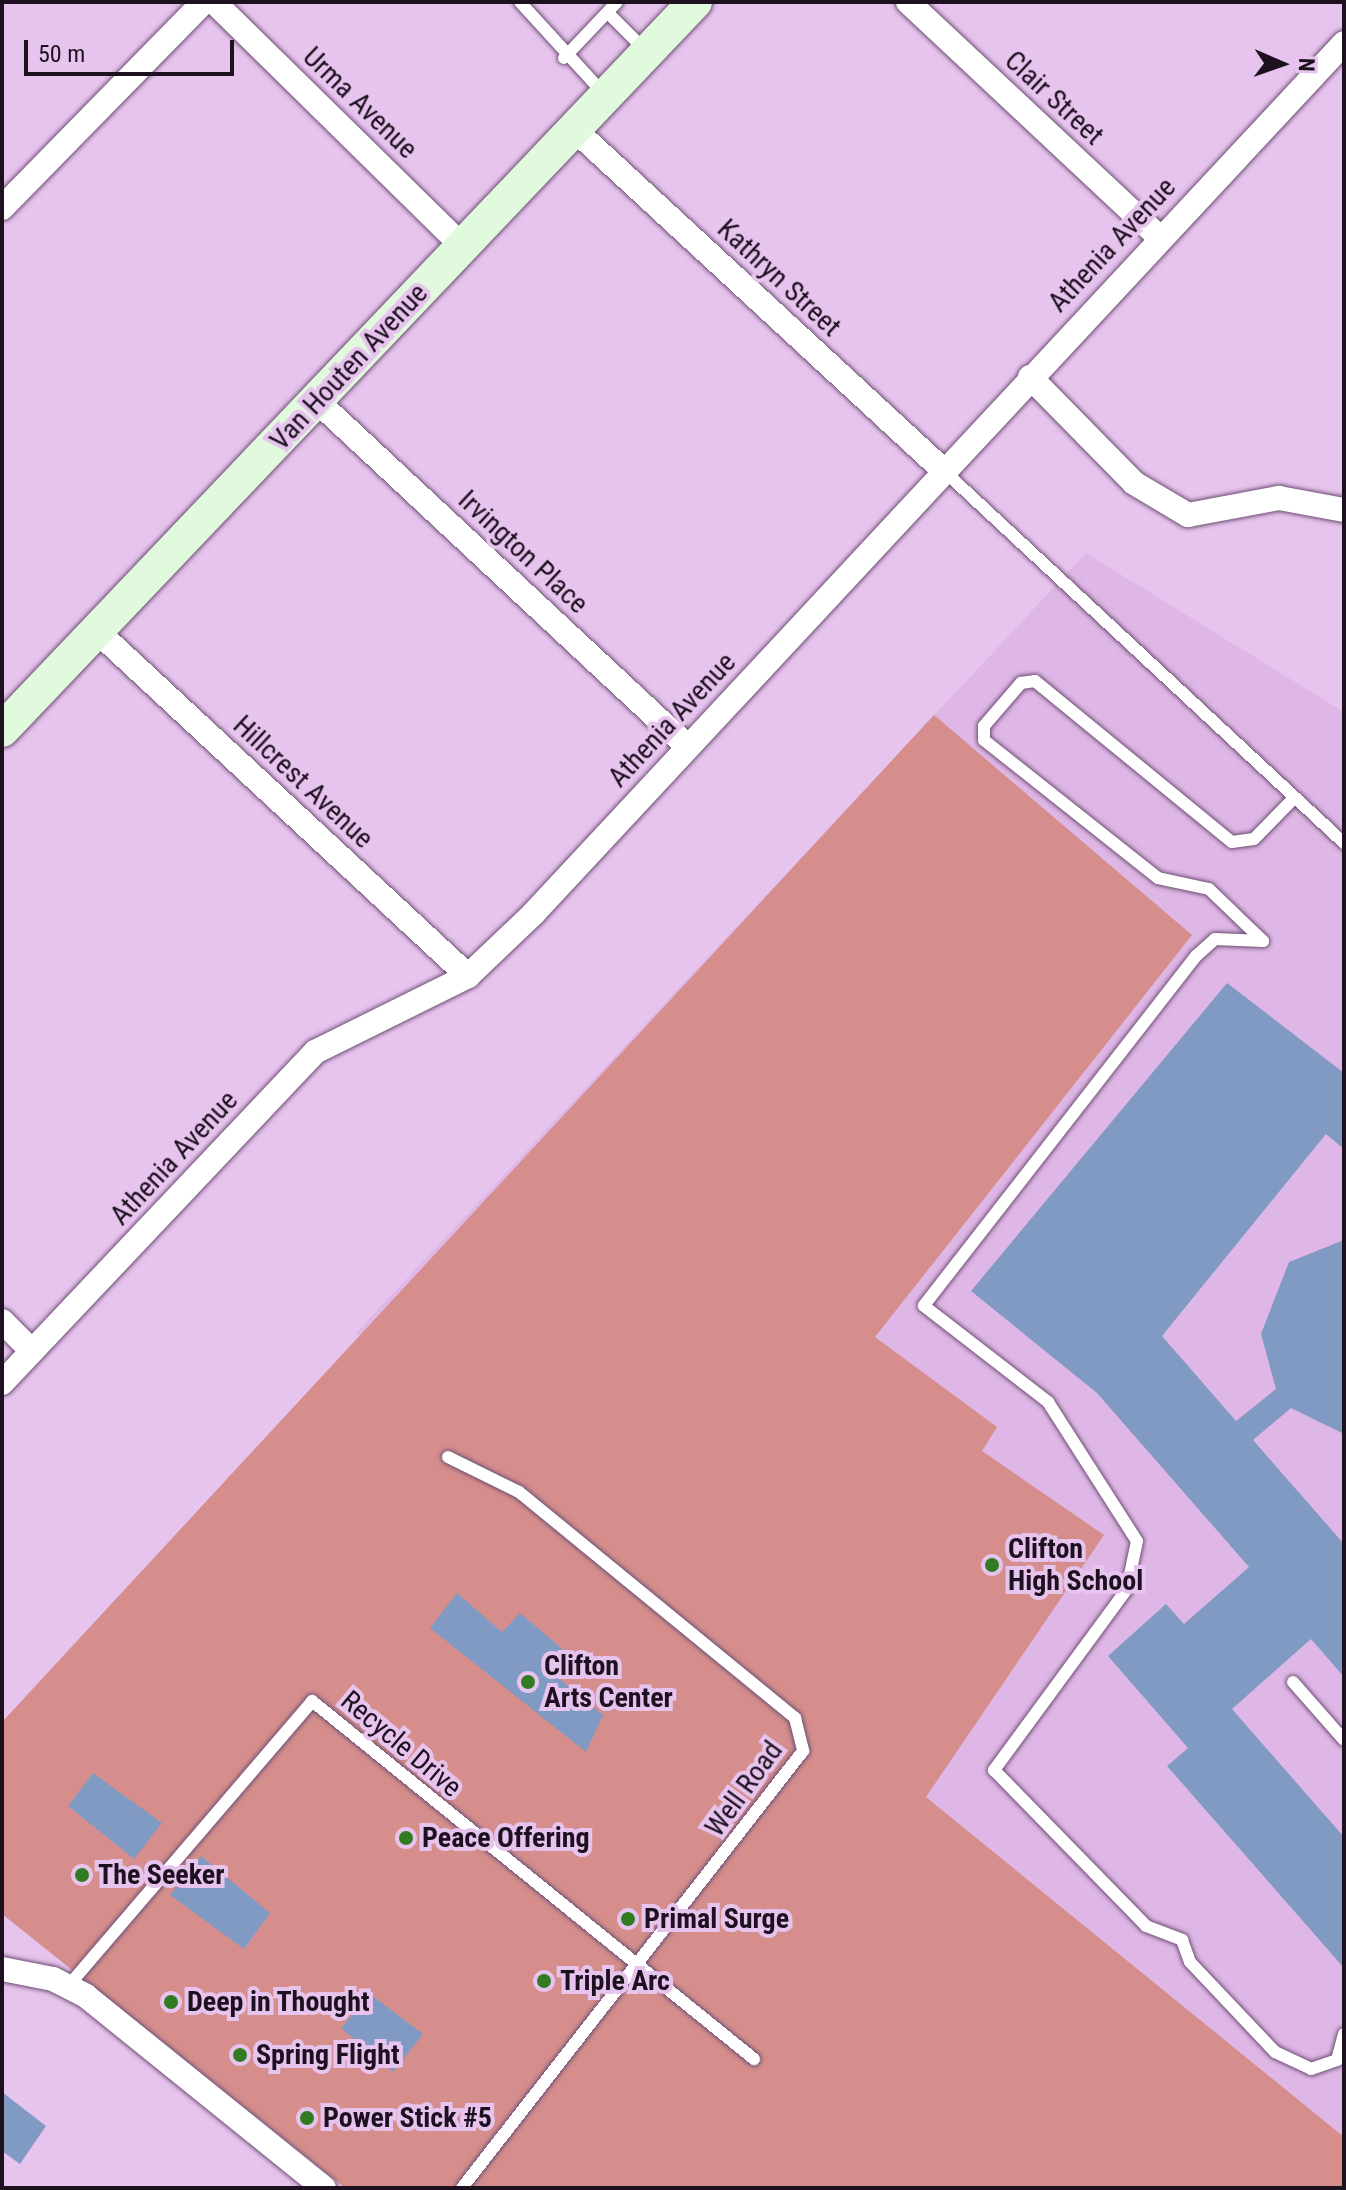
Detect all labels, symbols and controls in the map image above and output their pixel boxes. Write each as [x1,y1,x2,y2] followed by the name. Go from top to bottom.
[28,24,238,74] scale bar
[1242,24,1322,104] north arrow
[38,40,85,68] text: 50 m
[296,40,424,166] street label: Urma Avenue
[998,44,1110,152] street label: Clair Street
[1294,58,1319,72] text: N
[1041,171,1183,319] street label: Athenia Avenue
[710,212,848,344] street label: Kathryn Street
[263,277,435,457] street label: Van Houten Avenue
[451,483,595,621] street label: Irvington Place
[601,646,743,794] street label: Athenia Avenue
[226,709,380,855] street label: Hillcrest Avenue
[103,1084,245,1232] street label: Athenia Avenue
[1008,1532,1143,1598] place label: Clifton High School
[983,1556,1001,1574] marker: Clifton High School
[544,1649,673,1715] place label: Clifton Arts Center
[519,1673,537,1691] marker: Clifton Arts Center
[334,1684,468,1804] street label: Recycle Drive
[698,1735,790,1843] street label: Well Road
[422,1821,590,1855] place label: Peace Offering
[397,1829,415,1847] marker: Peace Offering
[98,1858,225,1892] place label: The Seeker
[73,1866,91,1884] marker: The Seeker
[644,1902,789,1936] place label: Primal Surge
[619,1910,637,1928] marker: Primal Surge
[560,1964,670,1998] place label: Triple Arc
[535,1972,553,1990] marker: Triple Arc
[187,1985,370,2019] place label: Deep in Thought
[162,1993,180,2011] marker: Deep in Thought
[256,2038,400,2072] place label: Spring Flight
[231,2046,249,2064] marker: Spring Flight
[323,2101,492,2135] place label: Power Stick #5
[298,2109,316,2127] marker: Power Stick #5

